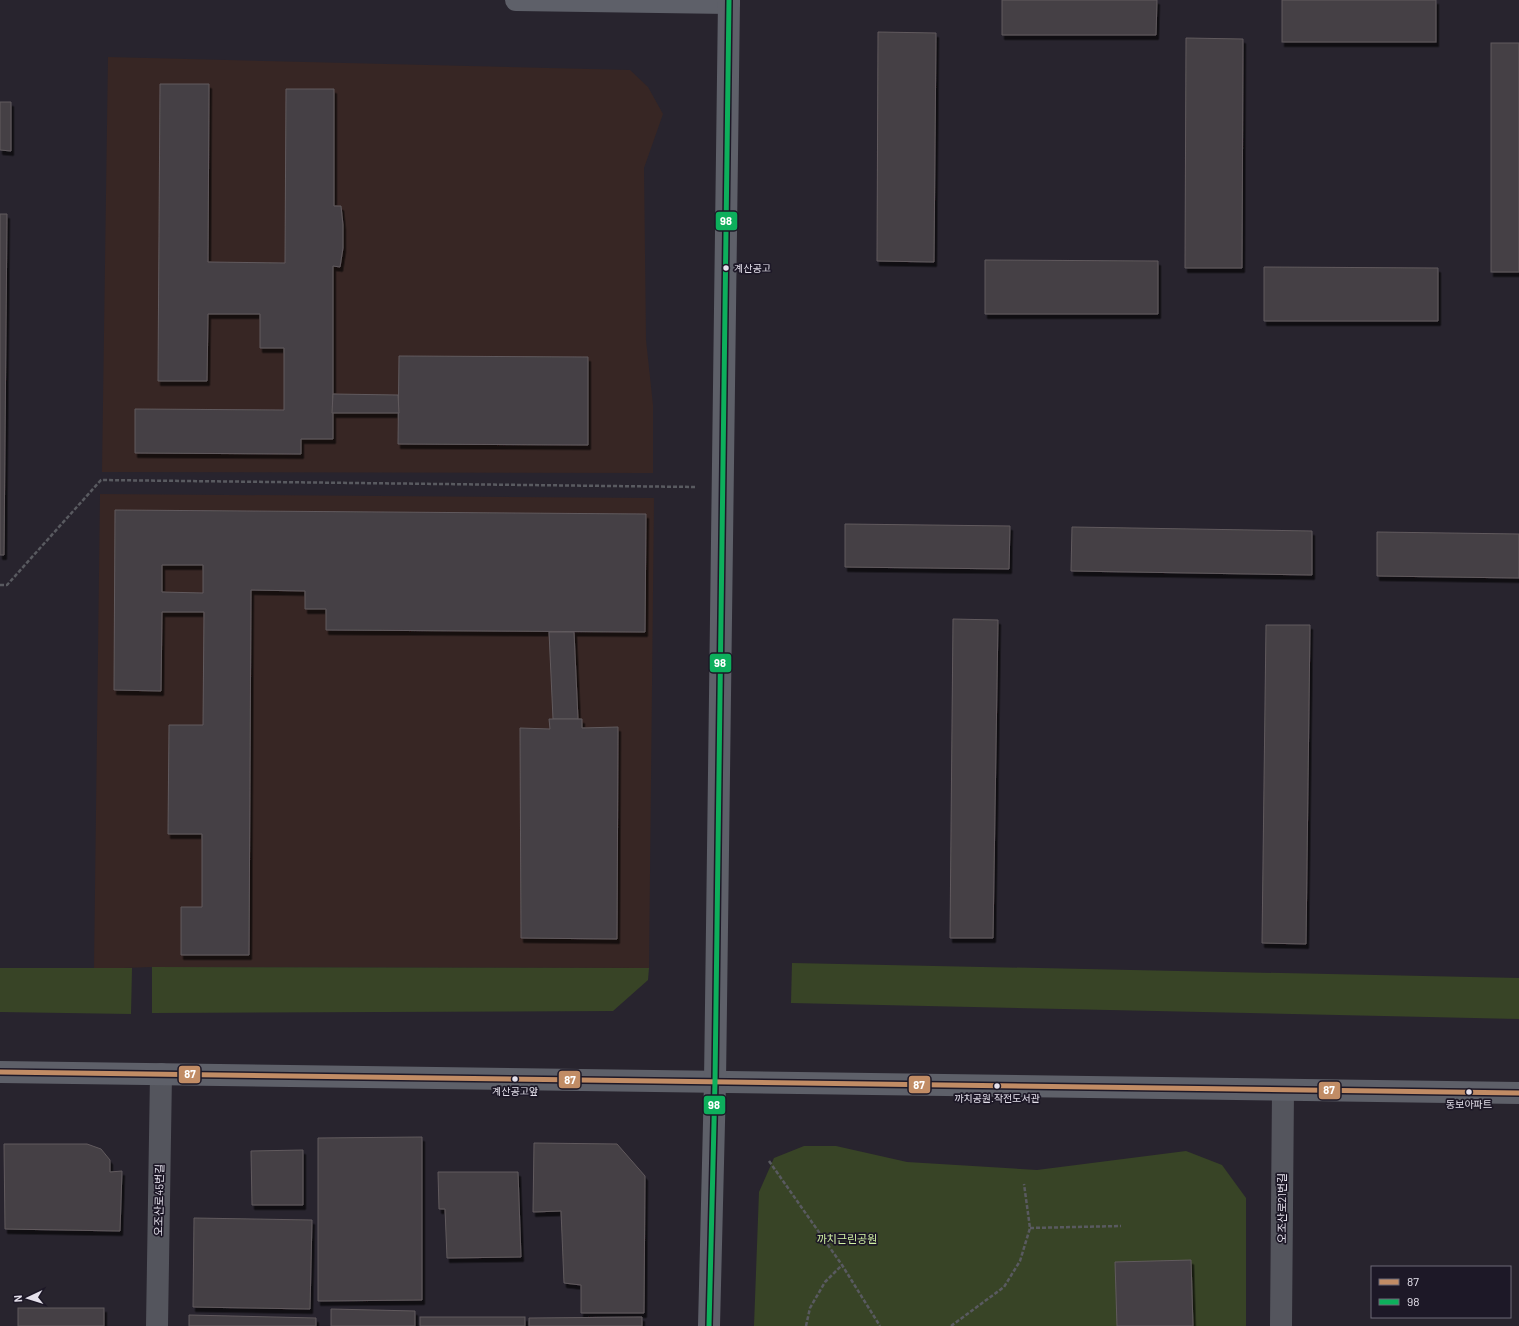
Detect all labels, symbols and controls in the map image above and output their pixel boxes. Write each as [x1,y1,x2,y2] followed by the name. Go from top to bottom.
[715,211,738,231] line badge: 98
[720,214,732,227] text: 98
[734,262,771,274] place label: 계산공고
[721,263,731,273] marker: 계산공고
[709,653,732,673] line badge: 98
[714,656,726,669] text: 98
[178,1065,201,1084] line badge: 87
[184,1067,196,1080] text: 87
[558,1070,581,1089] line badge: 87
[564,1073,576,1086] text: 87
[510,1074,520,1084] marker: 계산공고앞
[908,1075,931,1094] line badge: 87
[913,1078,925,1091] text: 87
[992,1081,1002,1091] marker: 까치공원.작전도서관
[1318,1081,1341,1100] line badge: 87
[1323,1083,1335,1096] text: 87
[492,1085,538,1097] place label: 계산공고앞
[1464,1087,1474,1097] marker: 동보아파트
[954,1092,1041,1104] place label: 까치공원.작전도서관
[703,1095,726,1115] line badge: 98
[708,1098,720,1111] text: 98
[1446,1098,1492,1110] place label: 동보아파트
[151,1164,166,1236] street label: 오조산로45번길
[1275,1173,1288,1243] street label: 오조산로21번길
[817,1232,877,1245] park label: 까치근린공원
[1371,1266,1511,1318] legend
[1407,1274,1419,1288] text: 87
[8,1278,48,1318] north arrow
[1407,1294,1420,1308] text: 98
[11,1295,24,1303] text: N

